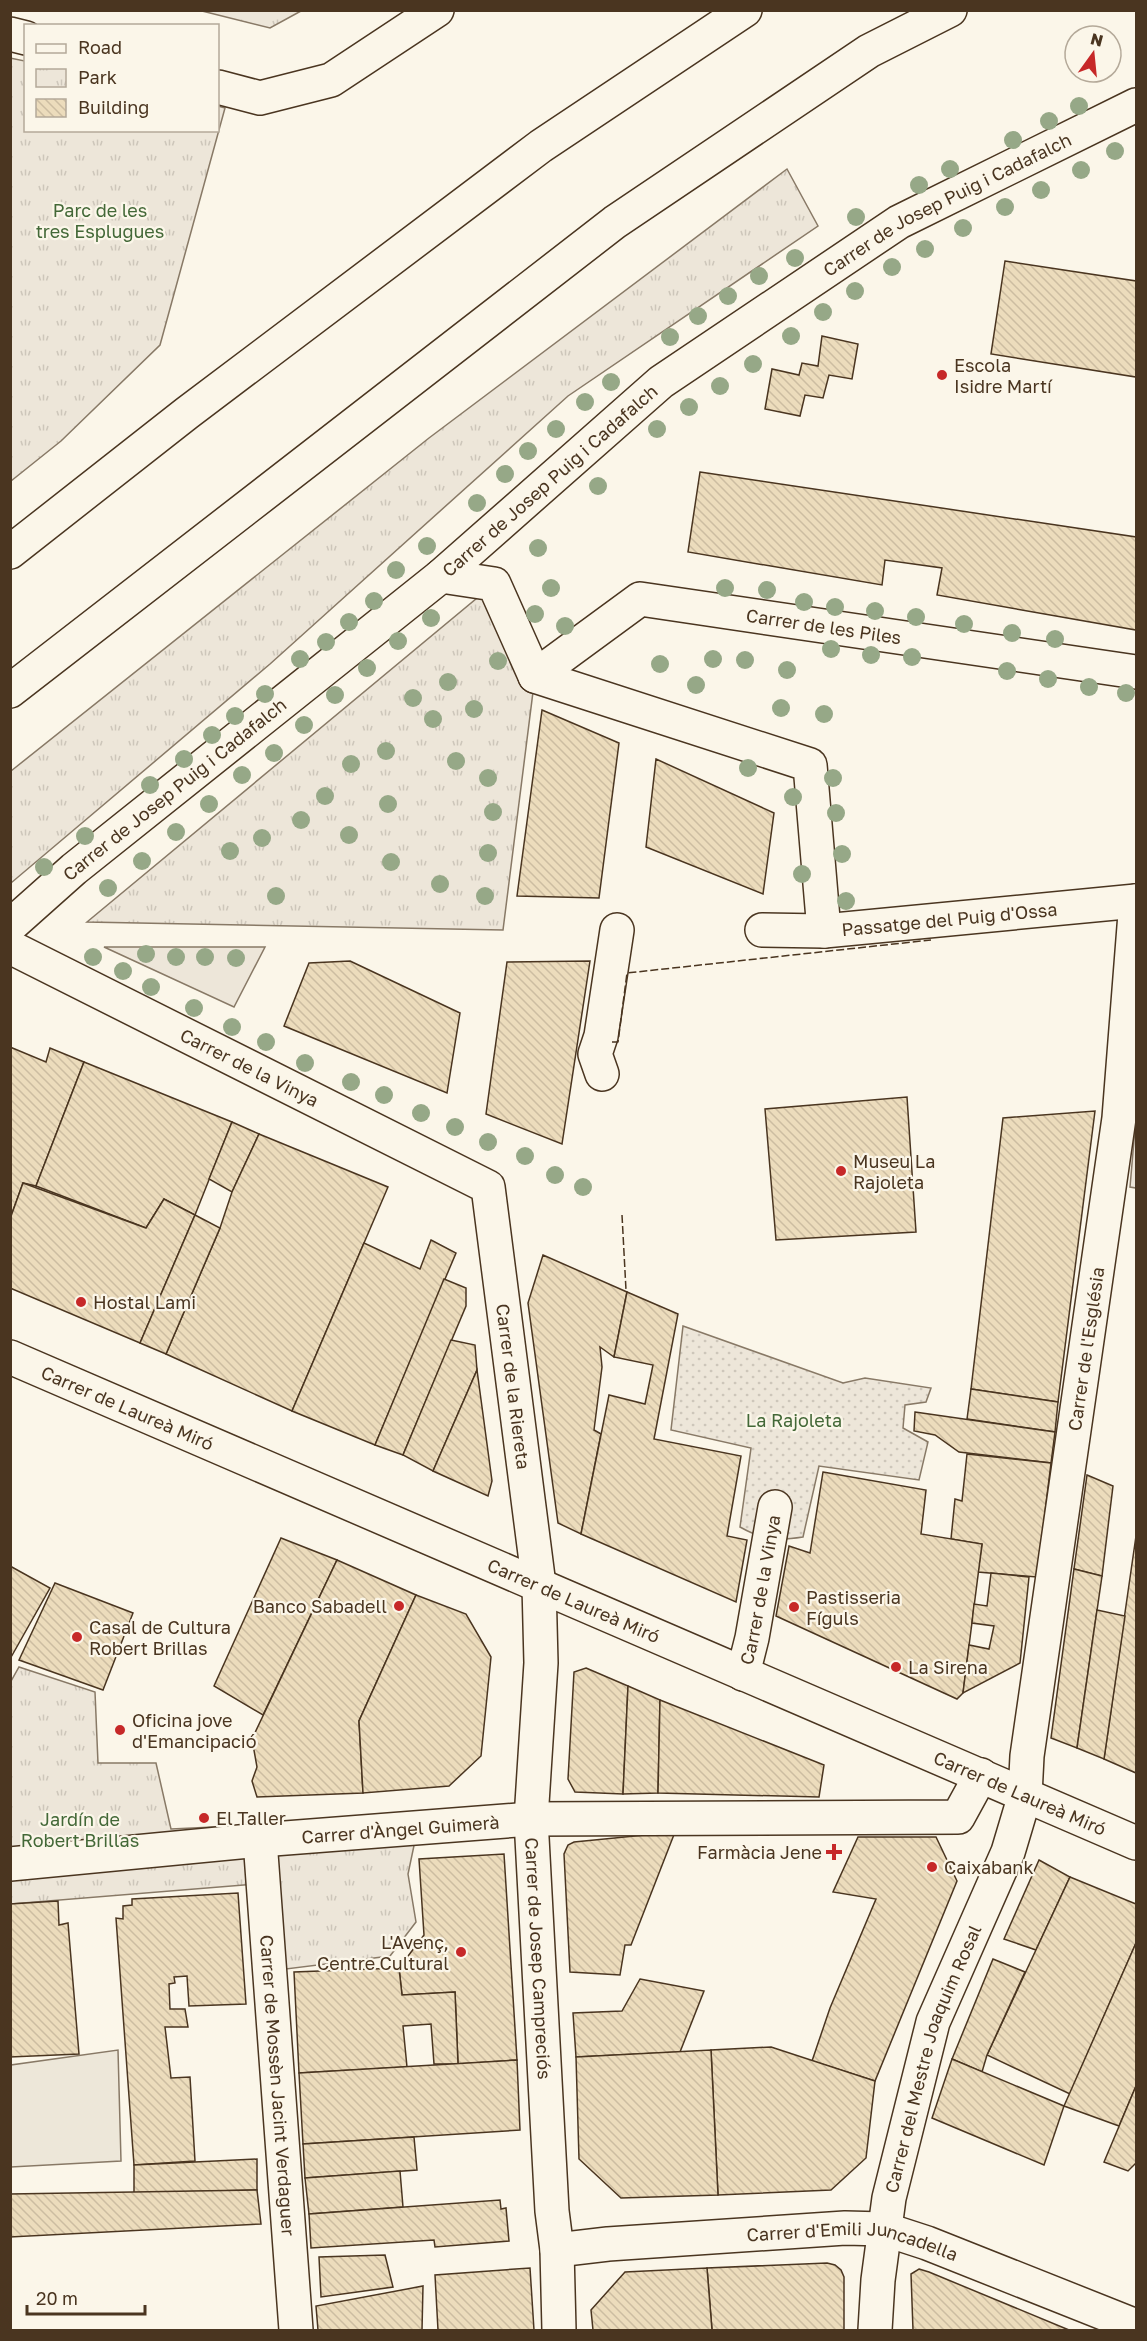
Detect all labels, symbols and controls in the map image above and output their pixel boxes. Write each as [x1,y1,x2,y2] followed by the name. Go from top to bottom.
[24,24,219,132] legend
[1063,24,1123,84] north arrow
[1088,28,1105,51] text: N
[78,36,122,58] text: Road
[78,66,117,88] text: Park
[78,96,149,118] text: Building
[819,128,1075,281] street label: Carrer de Josep Puig i Cadafalch
[36,199,164,242] park label: Parc de les tres Esplugues
[954,354,1053,397] place label: Escola Isidre Martí
[935,368,949,382] marker: Escola Isidre Martí
[437,380,662,581] street label: Carrer de Josep Puig i Cadafalch
[745,604,903,648] street label: Carrer de les Piles
[58,693,290,885] street label: Carrer de Josep Puig i Cadafalch
[841,898,1058,940] street label: Passatge del Puig d'Ossa
[177,1023,322,1111] street label: Carrer de la Vinya
[853,1150,935,1193] place label: Museu La Rajoleta
[834,1164,848,1178] marker: Museu La Rajoleta
[1063,1265,1108,1432] street label: Carrer de l'Església
[93,1291,196,1313] place label: Hostal Lami
[74,1295,88,1309] marker: Hostal Lami
[492,1302,535,1471] street label: Carrer de la Riereta
[38,1361,217,1455] street label: Carrer de Laureà Miró
[746,1409,842,1431] park label: La Rajoleta
[735,1513,784,1667] street label: Carrer de la Vinya
[484,1553,663,1647] street label: Carrer de Laureà Miró
[806,1586,901,1629] place label: Pastisseria Fíguls
[253,1595,387,1617] place label: Banco Sabadell
[392,1599,406,1613] marker: Banco Sabadell
[787,1600,801,1614] marker: Pastisseria Fíguls
[89,1616,231,1659] place label: Casal de Cultura Robert Brillas
[70,1630,84,1644] marker: Casal de Cultura Robert Brillas
[908,1656,988,1678] place label: La Sirena
[889,1660,903,1674] marker: La Sirena
[132,1709,257,1752] place label: Oficina jove d'Emancipació
[113,1723,127,1737] marker: Oficina jove d'Emancipació
[930,1746,1110,1840] street label: Carrer de Laureà Miró
[216,1807,286,1829] place label: El Taller
[21,1808,139,1851] park label: Jardín de Robert Brillas
[301,1810,500,1848] street label: Carrer d'Àngel Guimerà
[197,1811,211,1825] marker: El Taller
[521,1837,556,2080] street label: Carrer de Josep Campreciós
[697,1841,822,1863] place label: Farmàcia Jene
[827,1845,841,1859] marker: Farmàcia Jene
[944,1856,1034,1878] place label: Caixabank
[925,1860,939,1874] marker: Caixabank
[880,1921,986,2195] street label: Carrer del Mestre Joaquim Rosal
[317,1931,449,1974] place label: L'Avenç, Centre Cultural
[256,1934,300,2237] street label: Carrer de Mossèn Jacint Verdaguer
[454,1945,468,1959] marker: L'Avenç, Centre Cultural
[746,2217,961,2265] street label: Carrer d'Emili Juncadella
[27,2278,146,2316] scale bar
[36,2287,78,2309] text: 20 m

